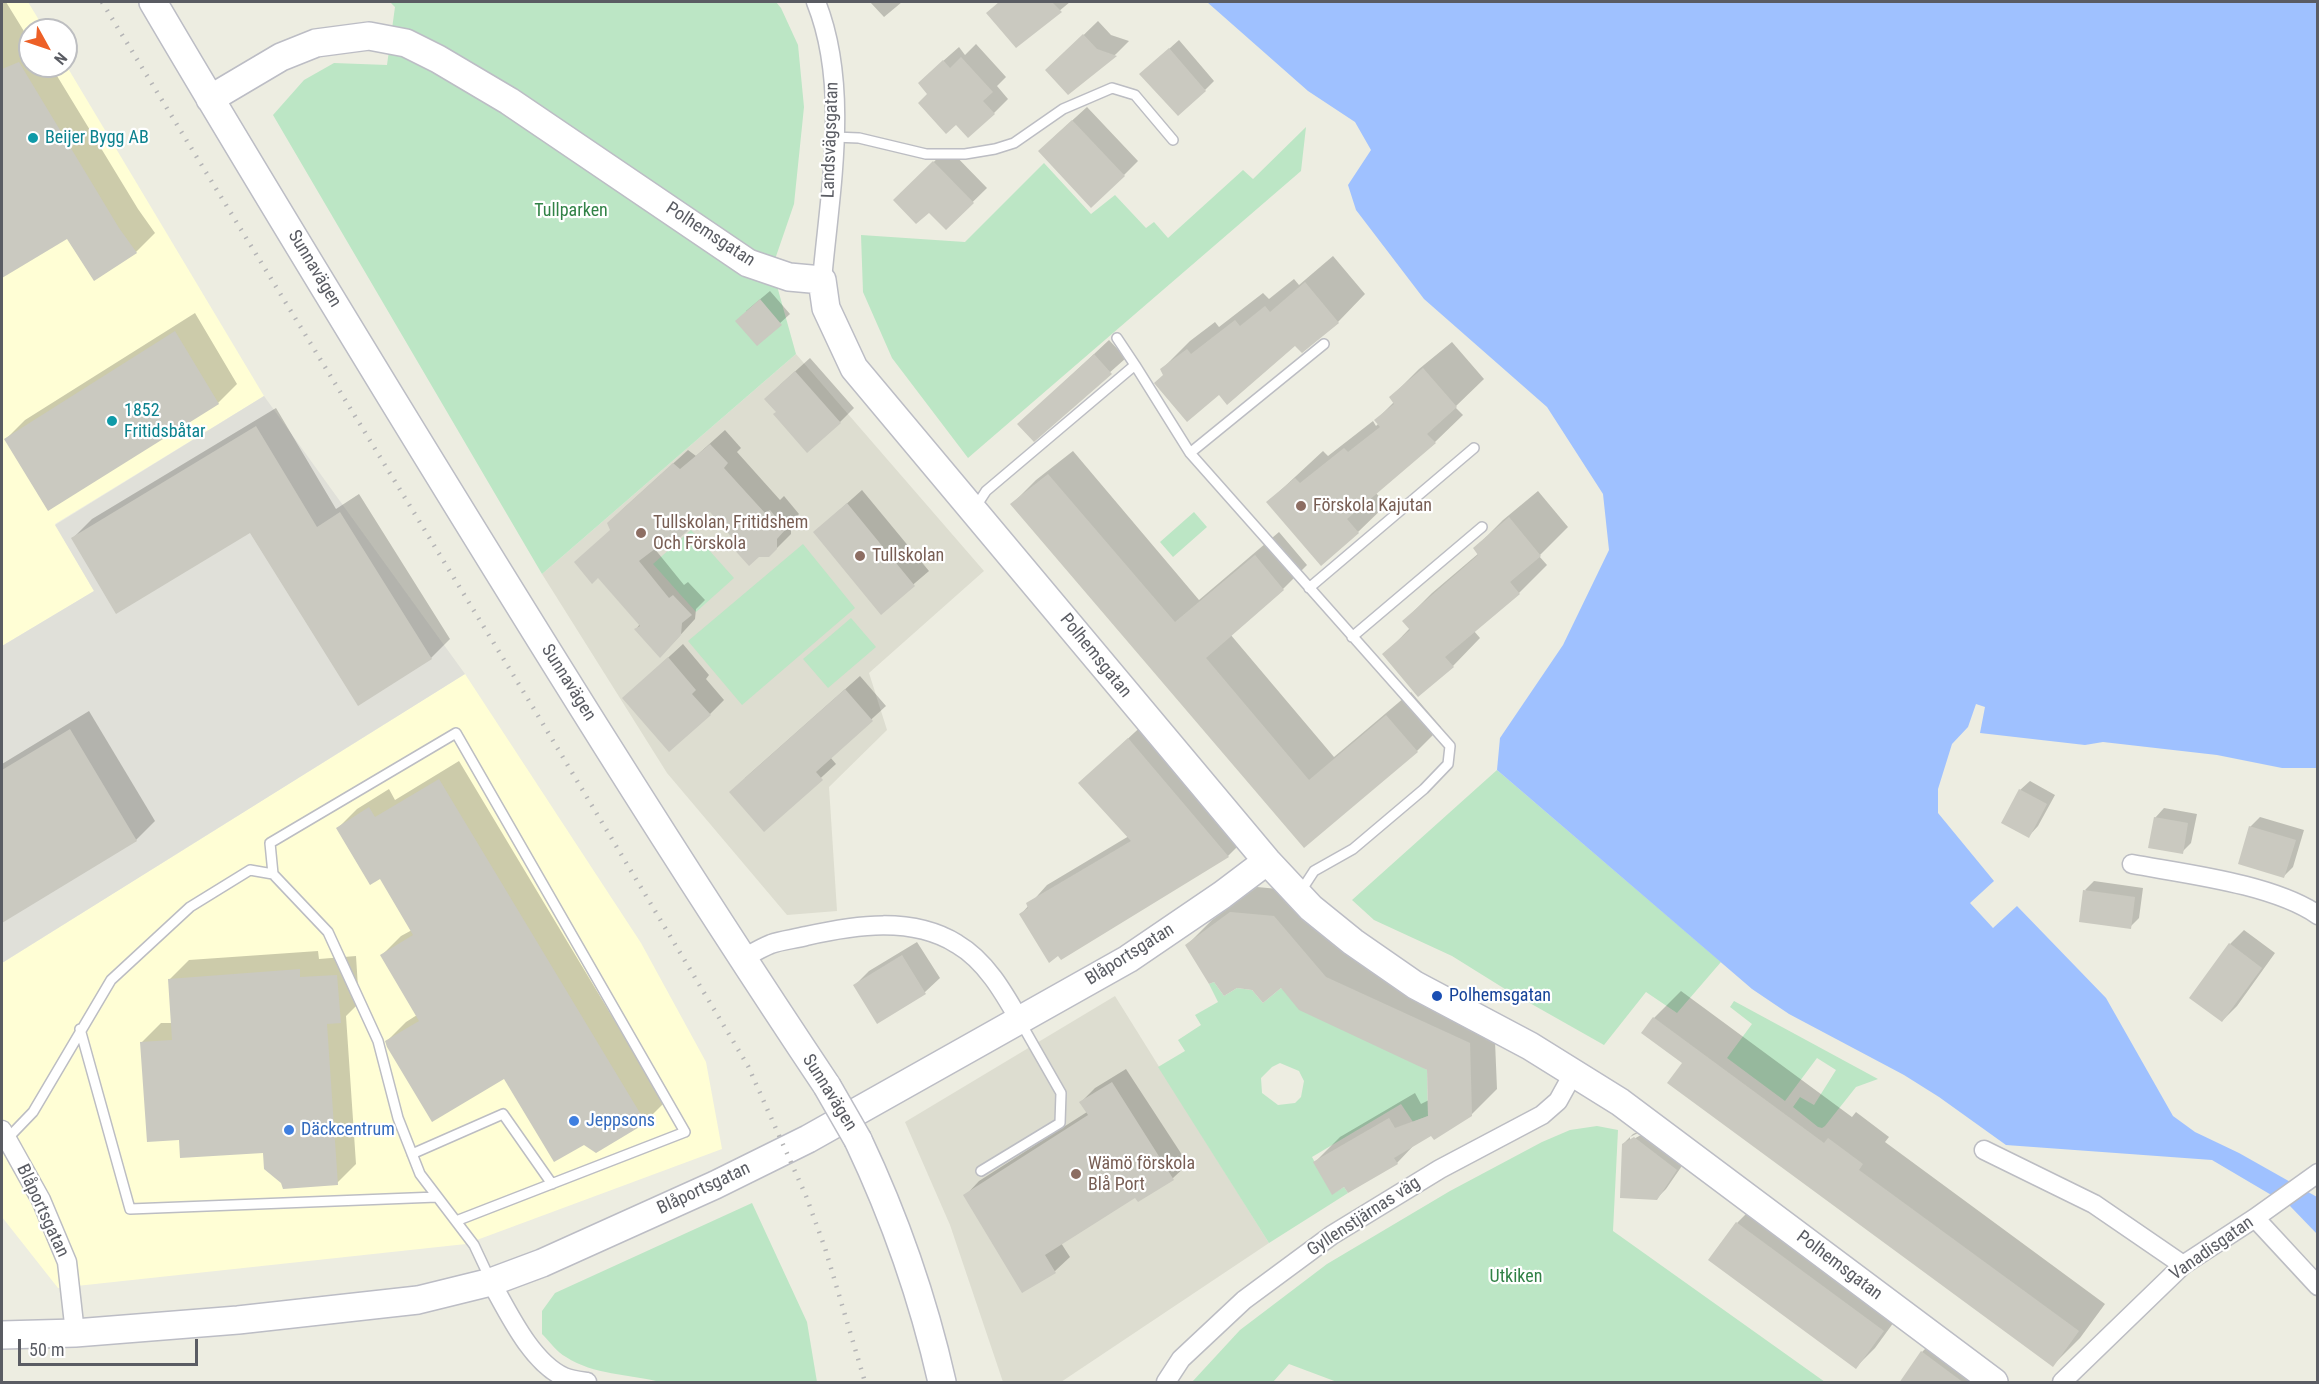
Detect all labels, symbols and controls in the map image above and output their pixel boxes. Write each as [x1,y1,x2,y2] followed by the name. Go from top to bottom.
[18,18,78,78] north arrow
[50,49,71,68] text: N
[818,81,844,199] street label: Landsvägsgatan
[45,127,149,149] place label: Beijer Bygg AB
[26,131,40,145] marker: Beijer Bygg AB
[661,198,759,272] street label: Polhemsgatan
[534,200,608,222] park label: Tullparken
[283,226,345,312] street label: Sunnavägen
[124,400,206,442] place label: 1852 Fritidsbåtar
[105,414,119,428] marker: 1852 Fritidsbåtar
[1313,495,1432,517] place label: Förskola Kajutan
[1294,499,1308,513] marker: Förskola Kajutan
[653,512,808,554] place label: Tullskolan, Fritidshem Och Förskola
[634,526,648,540] marker: Tullskolan, Fritidshem Och Förskola
[872,545,944,567] place label: Tullskolan
[853,549,867,563] marker: Tullskolan
[1054,610,1136,702] street label: Polhemsgatan
[536,641,600,725] street label: Sunnavägen
[1082,919,1178,991] street label: Blåportsgatan
[1449,985,1551,1007] place label: Polhemsgatan
[1430,989,1444,1003] marker: Polhemsgatan
[797,1051,861,1135] street label: Sunnavägen
[586,1110,655,1132] place label: Jeppsons
[567,1114,581,1128] marker: Jeppsons
[301,1119,395,1141] place label: Däckcentrum
[282,1123,296,1137] marker: Däckcentrum
[1088,1153,1195,1196] place label: Wämö förskola Blå Port
[654,1158,754,1220] street label: Blåportsgatan
[11,1161,73,1261] street label: Blåportsgatan
[1069,1167,1083,1181] marker: Wämö förskola Blå Port
[1304,1173,1424,1261] street label: Gyllenstjärnas väg
[2166,1212,2258,1286] street label: Vanadisgatan
[1792,1227,1886,1305] street label: Polhemsgatan
[1490,1266,1542,1288] park label: Utkiken
[21,1327,201,1365] scale bar
[29,1339,64,1360] text: 50 m

